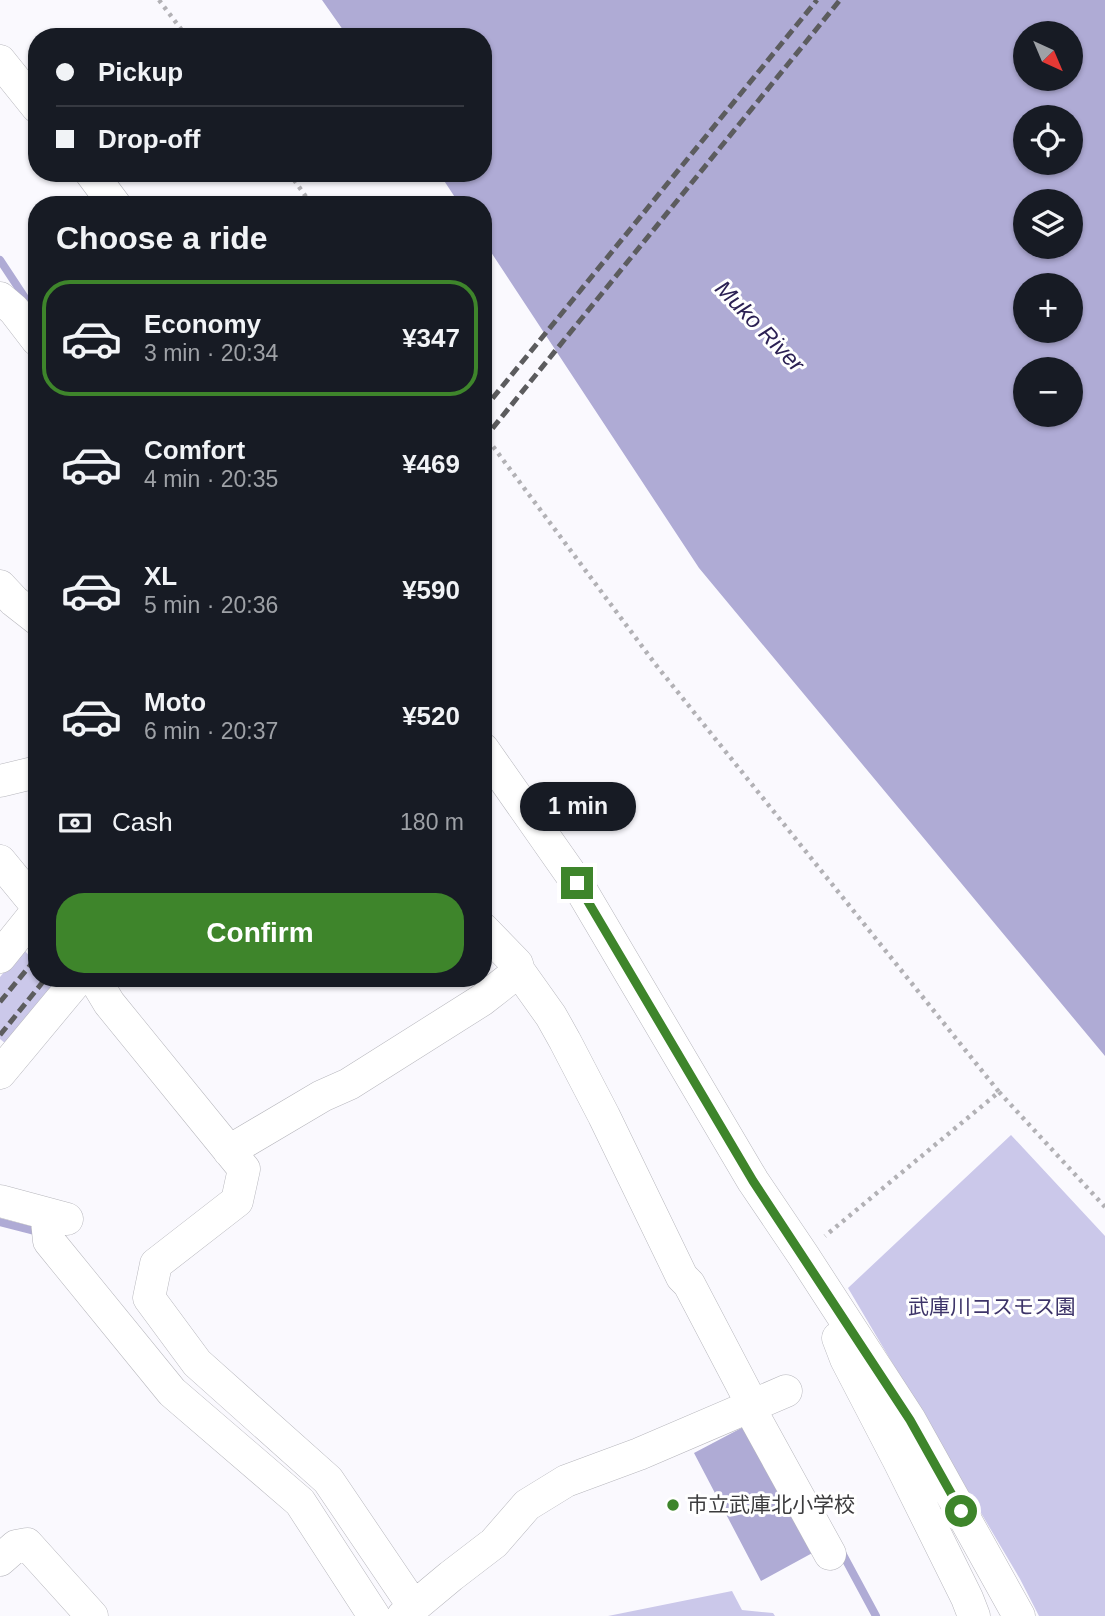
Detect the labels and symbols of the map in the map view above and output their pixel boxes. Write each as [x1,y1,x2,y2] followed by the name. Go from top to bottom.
[1013,21,1083,91] north arrow
[710,275,811,378] water label: Muko River
[519,782,635,830] callout: 1 min
[561,867,593,899] route end
[908,1295,1076,1318] park label: 武庫川コスモス園
[687,1493,855,1516] place label: 市立武庫北小学校
[945,1495,977,1527] route start
[665,1497,681,1513] marker: 市立武庫北小学校

